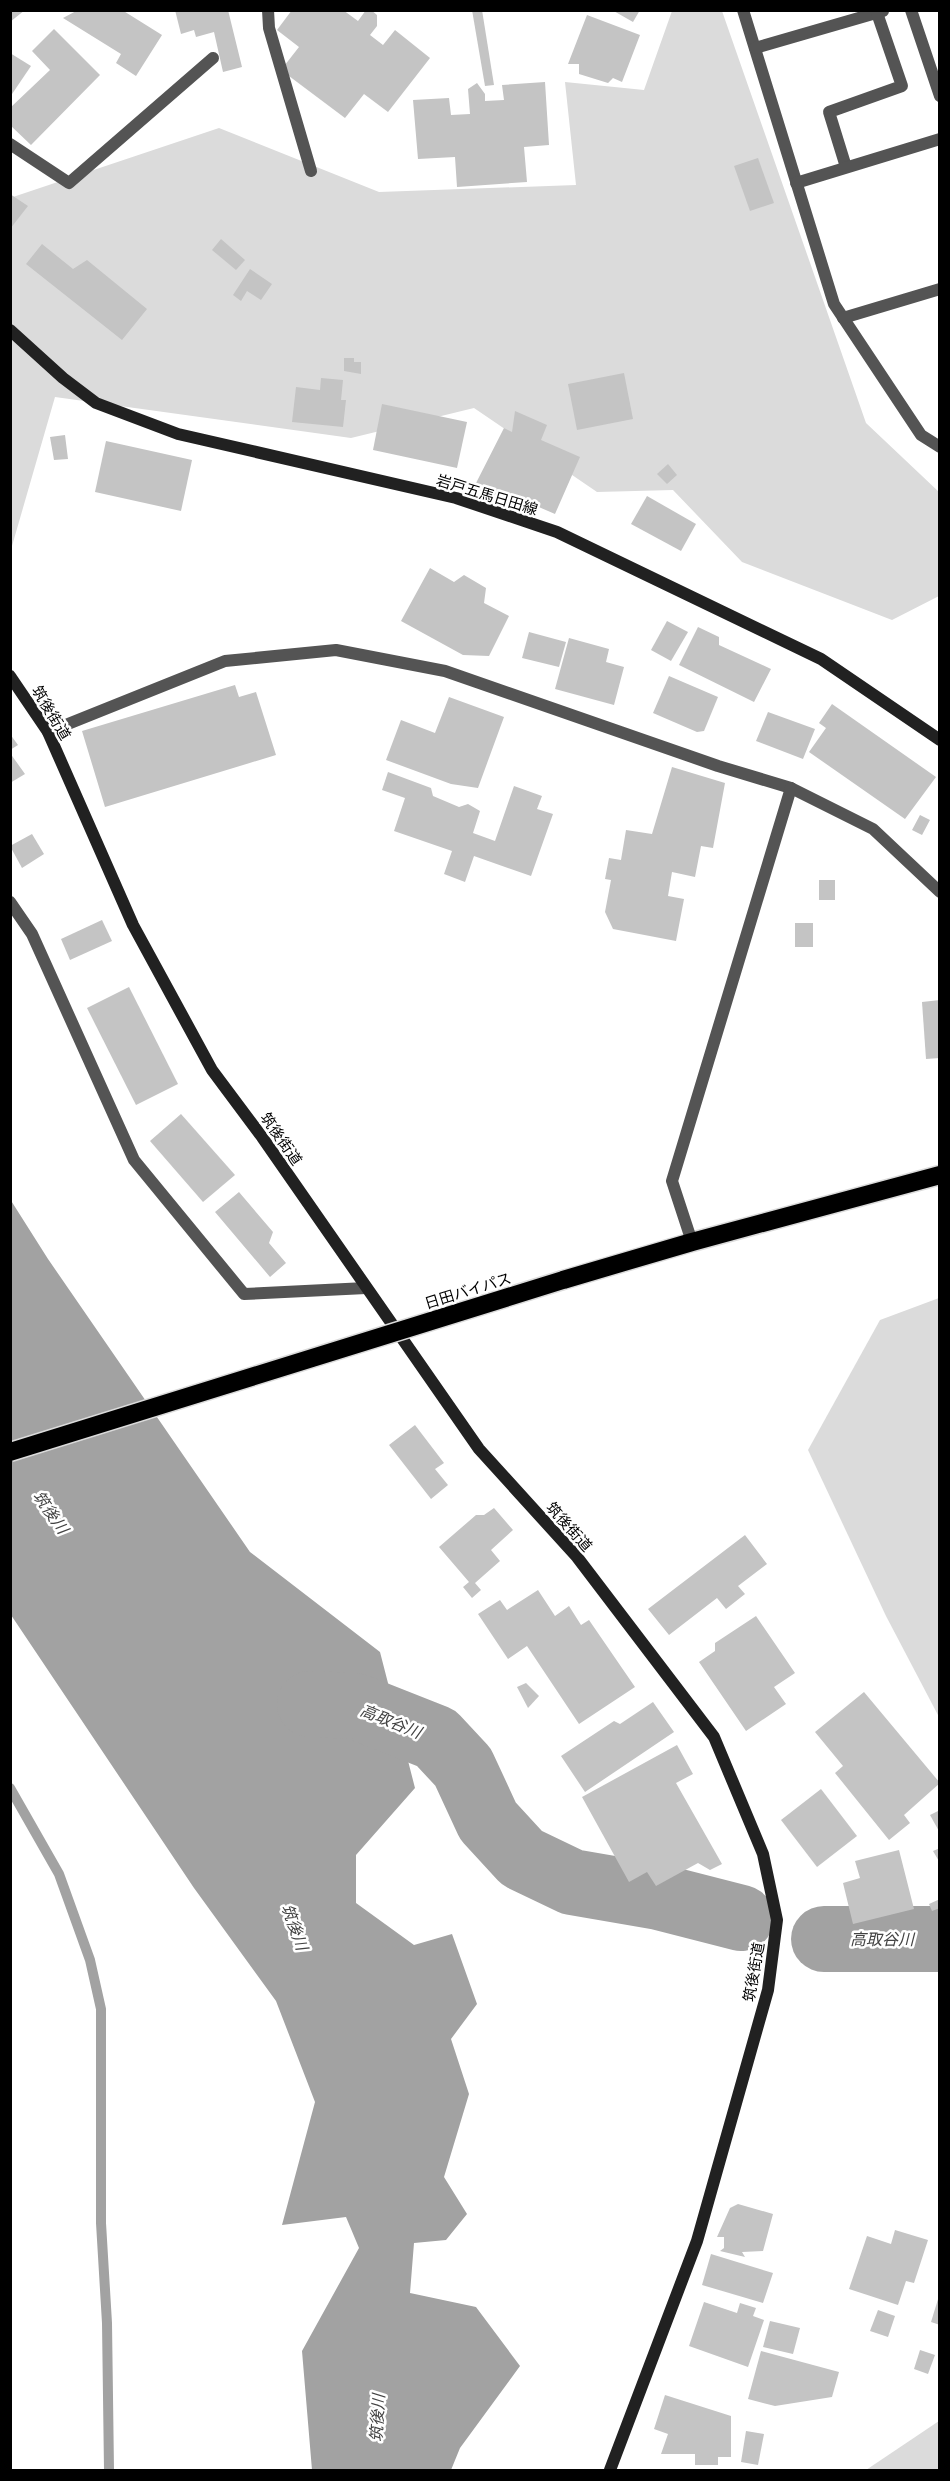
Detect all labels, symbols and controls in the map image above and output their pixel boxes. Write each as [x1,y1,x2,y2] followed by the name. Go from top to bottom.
[434,470,540,518] street label: 岩戸五馬日田線
[29,682,75,743] street label: 筑後街道
[257,1109,306,1168] street label: 筑後街道
[422,1268,513,1312] street label: 日田バイパス
[29,1487,74,1539] water label: 筑後川
[543,1498,597,1555] street label: 筑後街道
[358,1700,426,1743] water label: 高取谷川
[277,1901,313,1955] water label: 筑後川
[850,1929,916,1949] water label: 高取谷川
[739,1941,767,2003] street label: 筑後街道
[366,2392,388,2442] water label: 筑後川

